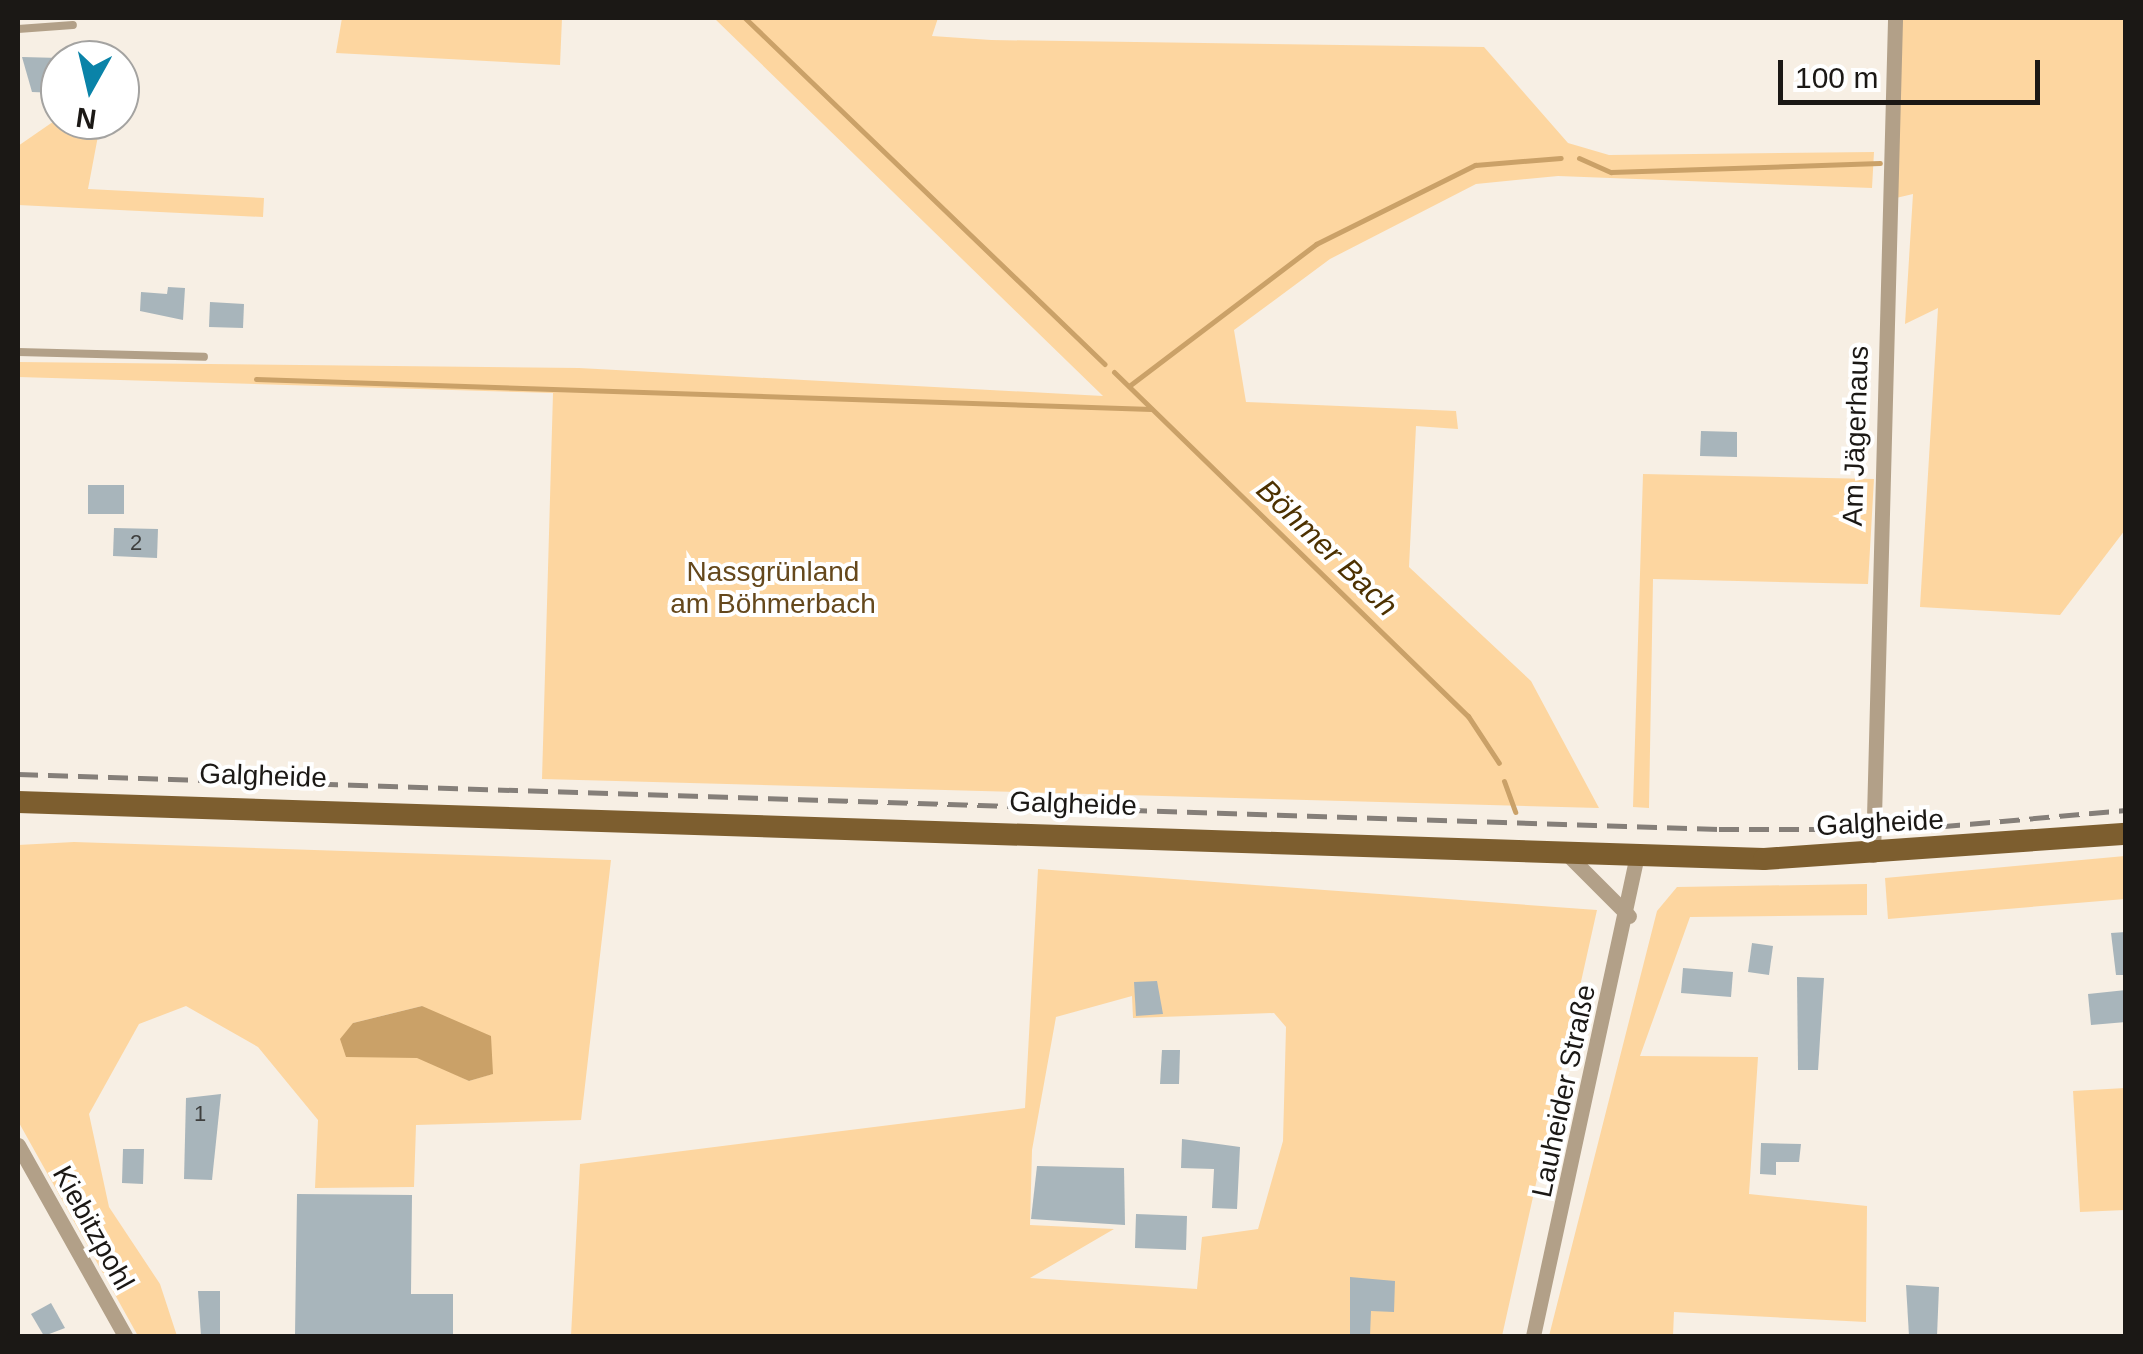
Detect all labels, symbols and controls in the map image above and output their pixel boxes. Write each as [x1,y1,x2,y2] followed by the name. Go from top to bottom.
[40,40,140,140] north arrow
[1783,40,2046,102] scale bar
[1795,61,1878,94] text: 100 m
[74,101,98,135] text: N
[1836,345,1876,527] street label: Am Jägerhaus
[1249,472,1405,624] water label: Böhmer Bach
[130,530,142,556] house number: 2
[670,555,876,621] park label: Nassgrünland am Böhmerbach
[199,757,327,795] street label: Galgheide
[1009,785,1137,823] street label: Galgheide
[1815,803,1945,843] street label: Galgheide
[1525,982,1603,1200] street label: Lauheider Straße
[194,1101,206,1127] house number: 1
[45,1160,141,1296] street label: Kiebitzpohl

